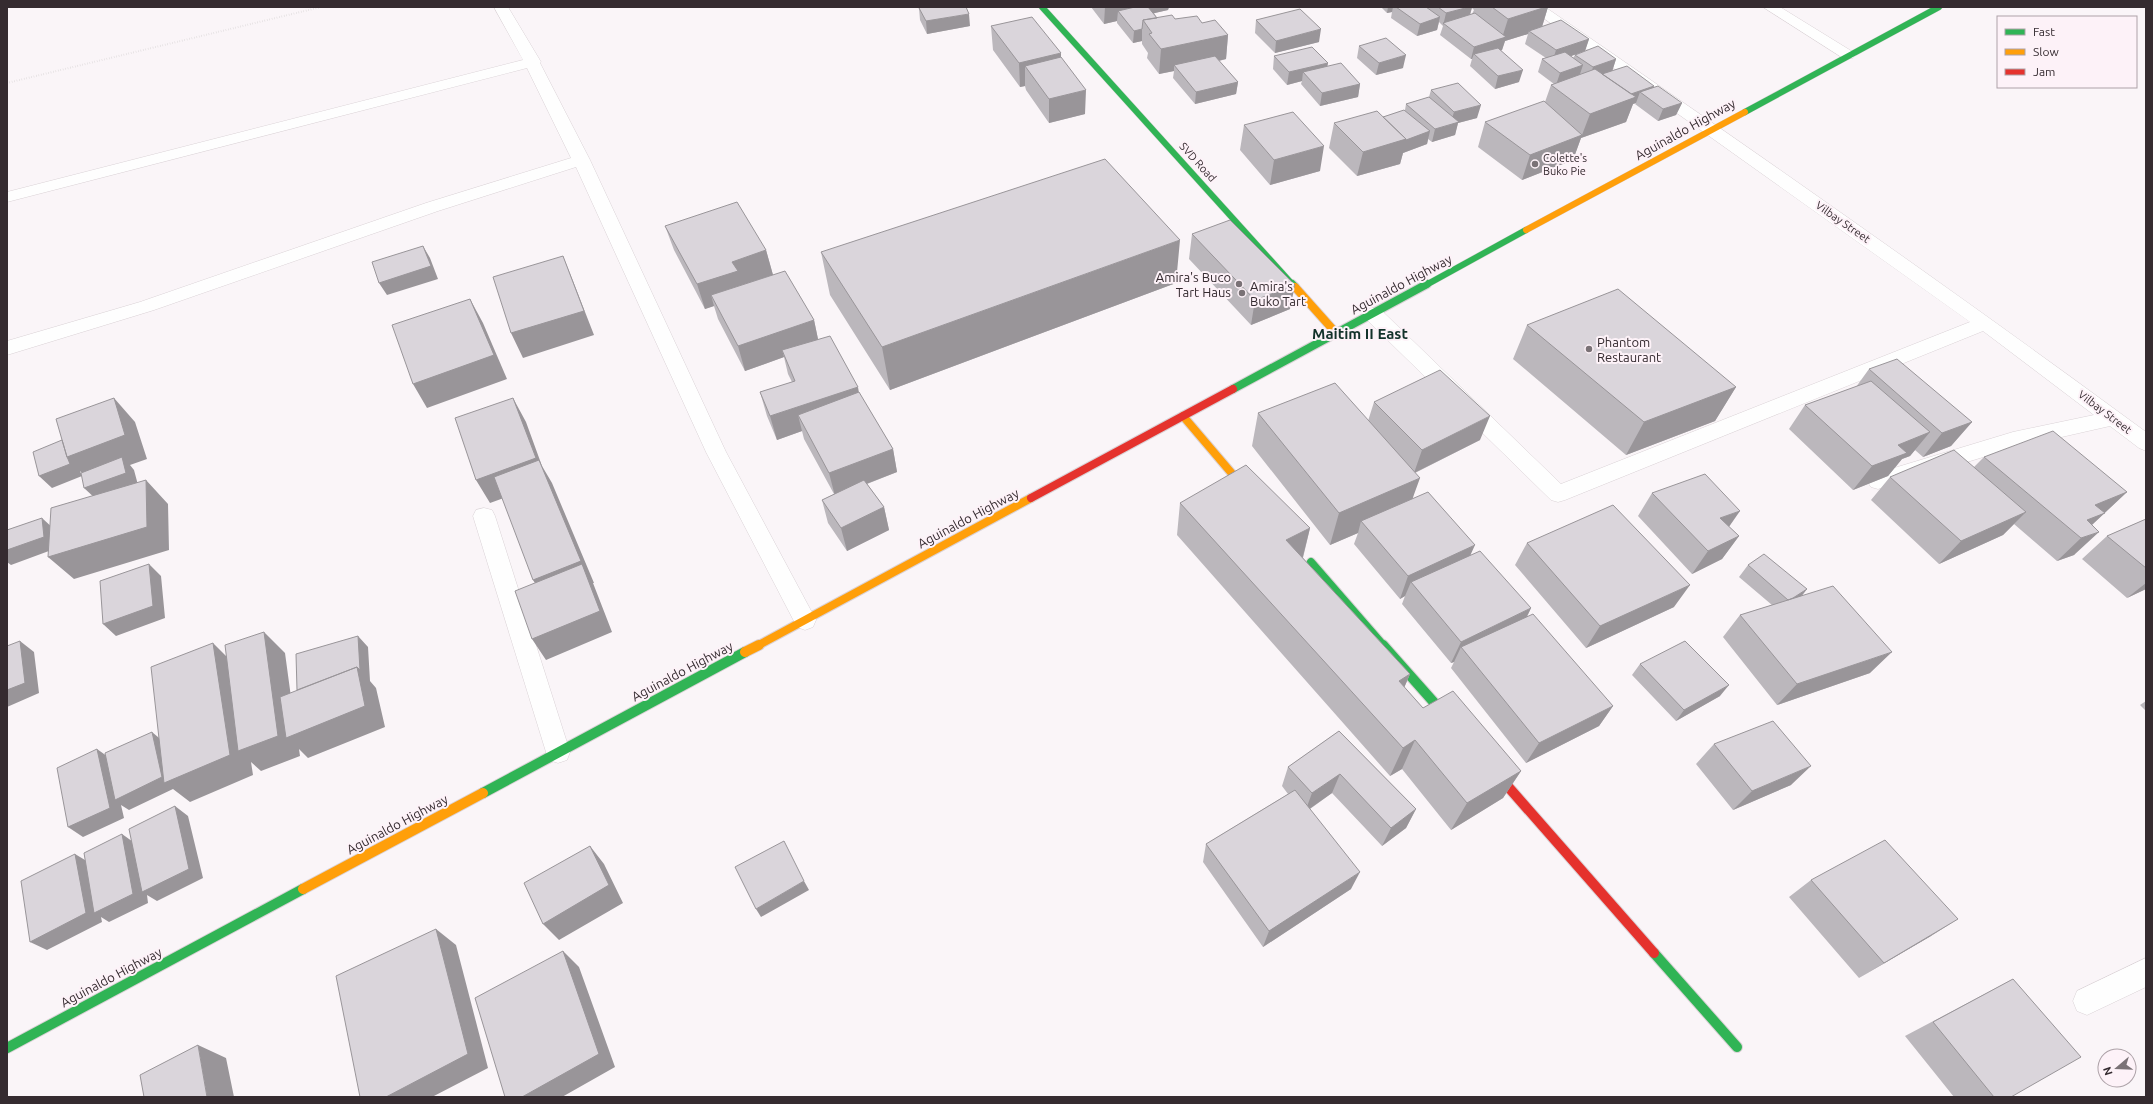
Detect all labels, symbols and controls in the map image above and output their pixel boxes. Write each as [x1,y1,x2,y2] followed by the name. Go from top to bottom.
[1997,16,2137,88] legend
[2033,25,2055,38] text: Fast
[2033,45,2059,58] text: Slow
[2033,65,2055,78] text: Jam
[1632,96,1738,162] street label: Aguinaldo Highway
[1177,140,1219,184] street label: SVD Road
[1543,152,1587,177] place label: Colette's Buko Pie
[1530,159,1540,169] marker: Colette's Buko Pie
[1814,199,1873,246] street label: Vilbay Street
[1348,251,1454,317] street label: Aguinaldo Highway
[1156,270,1231,299] place label: Amira's Buco Tart Haus
[1234,279,1244,289] marker: Amira's Buco Tart Haus
[1250,279,1306,308] place label: Amira's Buko Tart
[1237,288,1247,298] marker: Amira's Buko Tart
[1312,325,1408,342] district label: Maitim II East
[1597,335,1661,364] place label: Phantom Restaurant
[1584,344,1594,354] marker: Phantom Restaurant
[2076,388,2135,436] street label: Vilbay Street
[915,485,1021,551] street label: Aguinaldo Highway
[629,638,735,704] street label: Aguinaldo Highway
[344,791,450,857] street label: Aguinaldo Highway
[58,944,164,1010] street label: Aguinaldo Highway
[2097,1048,2137,1088] north arrow
[2101,1065,2115,1077] text: N

